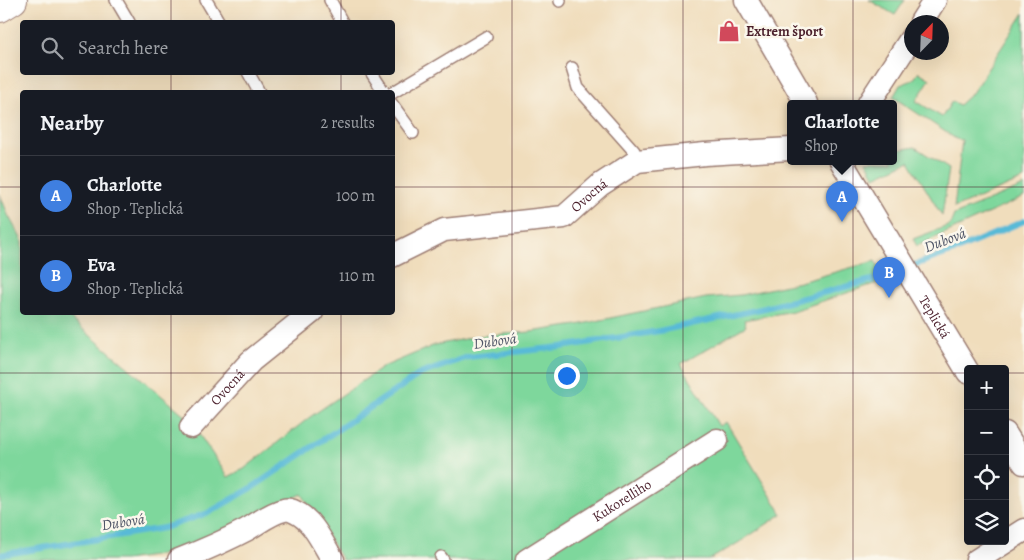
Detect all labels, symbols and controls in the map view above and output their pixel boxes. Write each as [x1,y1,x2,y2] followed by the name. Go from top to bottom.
[904,15,949,60] north arrow
[716,18,742,44] shop icon: Extrem šport
[20,20,395,75] search box
[746,22,823,41] place label: Extrem šport
[38,34,66,62] icon: search
[78,35,168,61] text: Search here
[787,100,897,165] popup
[40,109,103,137] text: Nearby
[804,109,880,135] text: Charlotte
[320,112,375,134] text: 2 results
[804,135,838,157] text: Shop
[87,172,162,198] text: Charlotte
[566,173,611,216] street label: Ovocná
[826,181,858,222] pin: A
[51,185,61,207] text: A
[336,185,375,207] text: 100 m
[87,198,183,220] text: Shop · Teplická
[921,223,969,257] water label: Dubová
[87,252,116,278] text: Eva
[873,257,905,298] pin: B
[51,265,61,287] text: B
[339,265,375,287] text: 110 m
[87,278,183,300] text: Shop · Teplická
[915,292,955,342] street label: Teplická
[472,328,518,354] water label: Dubová
[554,363,580,389] your location
[206,364,249,409] street label: Ovocná
[964,365,1009,545] map controls
[964,365,1009,410] button: +
[964,410,1009,455] button: −
[964,455,1009,500] button: locate
[588,474,655,526] street label: Kukorelliho
[964,500,1009,545] button: layers
[100,509,146,535] water label: Dubová

